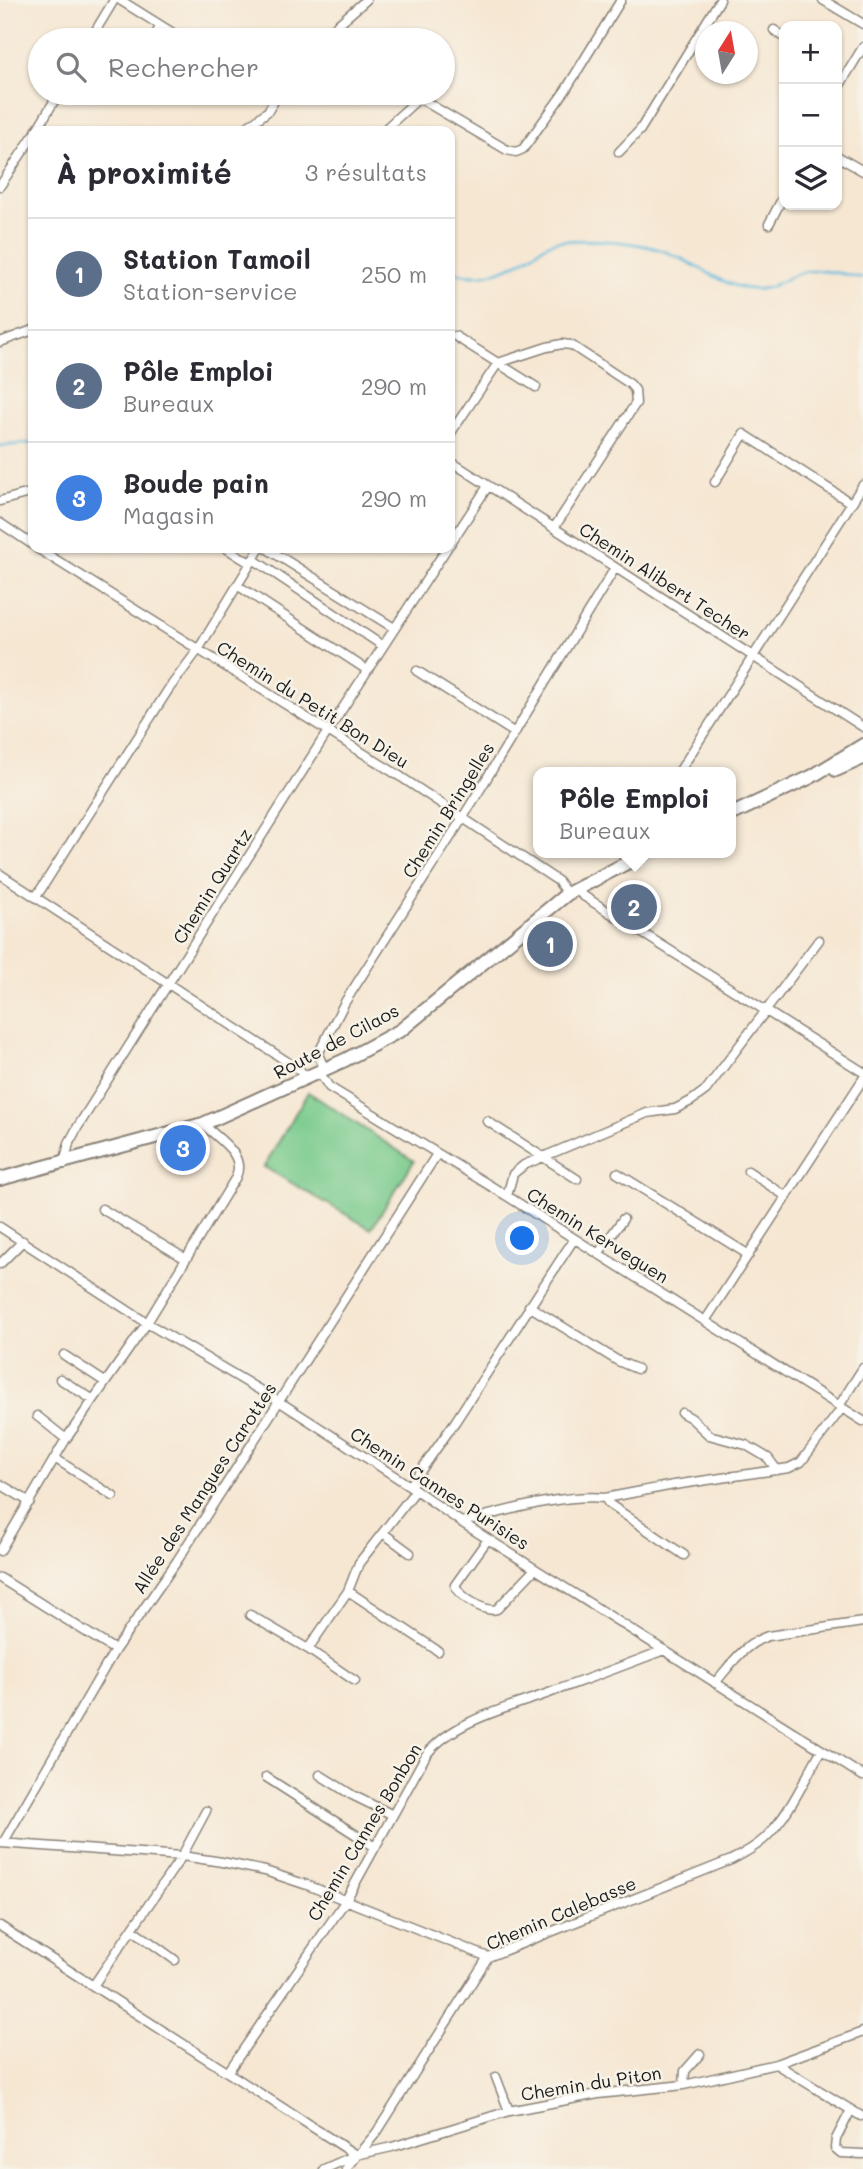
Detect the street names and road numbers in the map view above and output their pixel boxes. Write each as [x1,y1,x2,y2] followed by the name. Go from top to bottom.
[575,517,755,645] street label: Chemin Alibert Techer
[212,635,414,773] street label: Chemin du Petit Bon Dieu
[397,738,499,882] street label: Chemin Bringelles
[167,824,257,948] street label: Chemin Quartz
[269,998,403,1084] street label: Route de Cilaos
[523,1182,673,1288] street label: Chemin Kerveguen
[127,1378,281,1598] street label: Allée des Mangues Carottes
[346,1421,534,1555] street label: Chemin Cannes Purisies
[301,1739,427,1925] street label: Chemin Cannes Bonbon
[482,1871,640,1955] street label: Chemin Calebasse
[519,2060,663,2106] street label: Chemin du Piton

